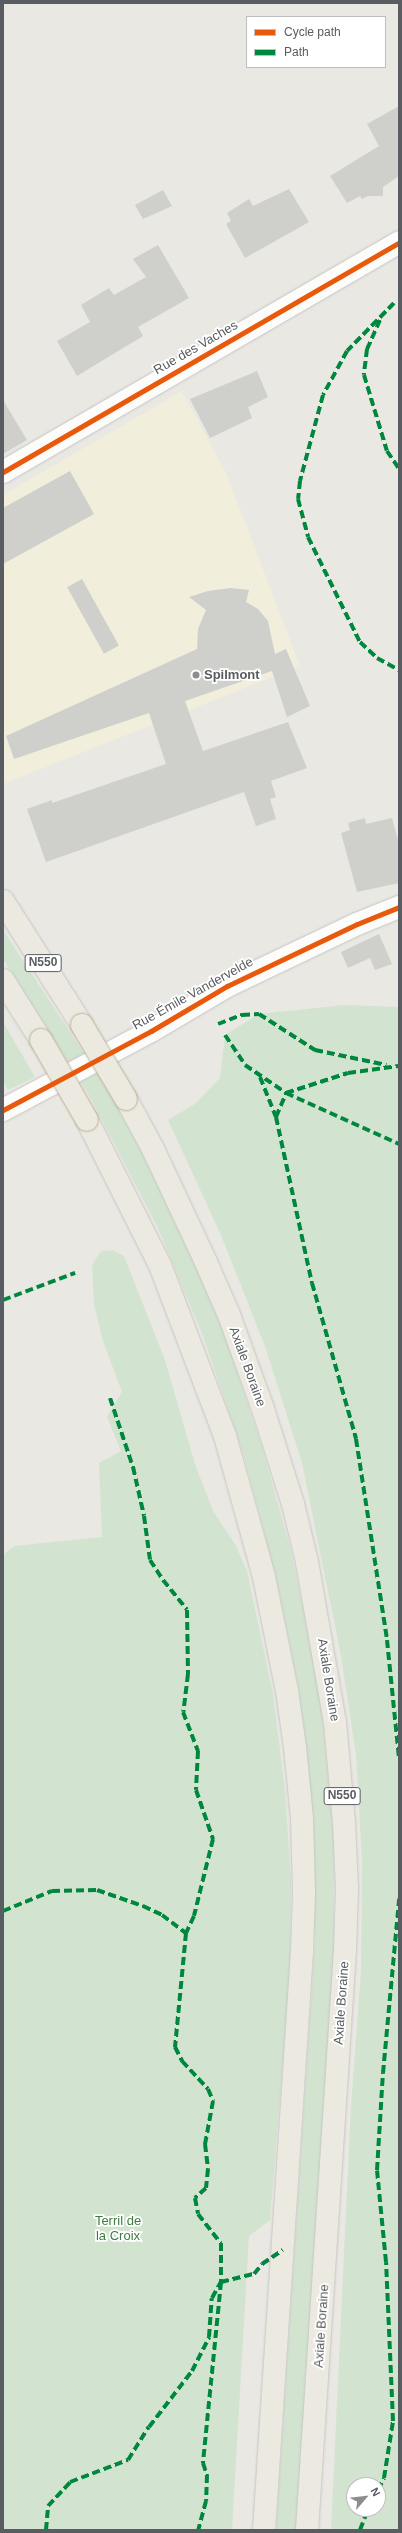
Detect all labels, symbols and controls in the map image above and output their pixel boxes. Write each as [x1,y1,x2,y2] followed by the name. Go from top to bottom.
[246,16,386,68] legend
[284,25,341,39] text: Cycle path
[284,45,309,59] text: Path
[151,318,241,378] street label: Rue des Vaches
[204,667,260,683] place label: Spilmont
[191,670,201,680] marker: Spilmont
[24,953,62,973] road number: N550
[130,954,256,1034] street label: Rue Émile Vandervelde
[225,1325,269,1409] street label: Axiale Boraine
[314,1637,342,1723] street label: Axiale Boraine
[323,1786,361,1806] road number: N550
[331,1961,353,2045] street label: Axiale Boraine
[95,2214,141,2245] park label: Terril de la Croix
[311,2284,333,2368] street label: Axiale Boraine
[346,2477,386,2517] north arrow
[369,2486,383,2498] text: N

